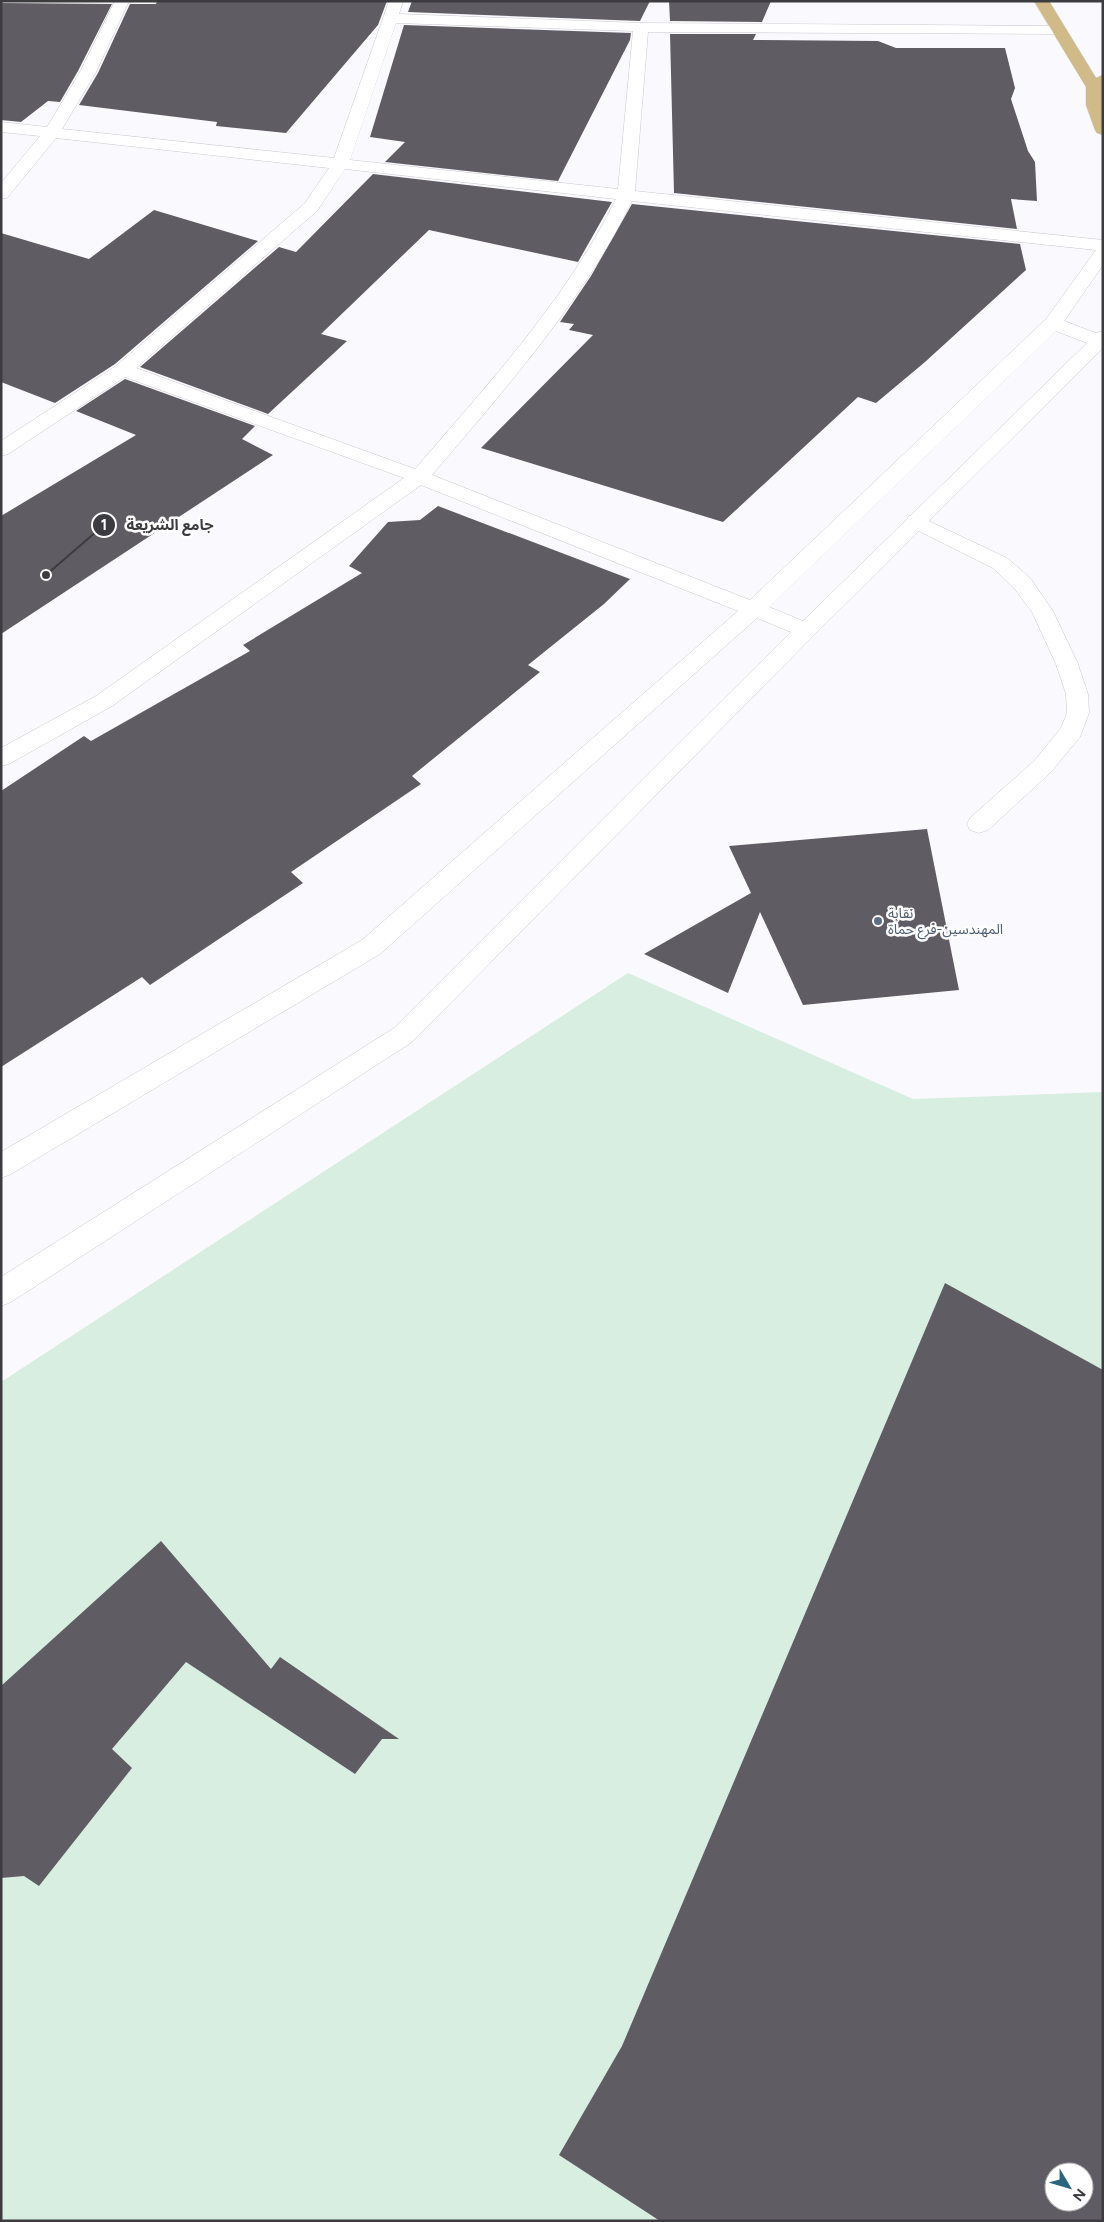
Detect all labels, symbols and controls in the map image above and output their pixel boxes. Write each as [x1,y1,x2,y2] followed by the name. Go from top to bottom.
[92,510,224,540] callout: جامع الشريعة
[101,516,107,534] text: 1
[126,516,214,536] text: جامع الشريعة
[888,905,1003,940] place label: نقابة المهندسين-فرع حماة
[872,915,884,927] marker: نقابة المهندسين-فرع حماة
[1044,2162,1094,2212] north arrow
[1069,2185,1089,2204] text: N

